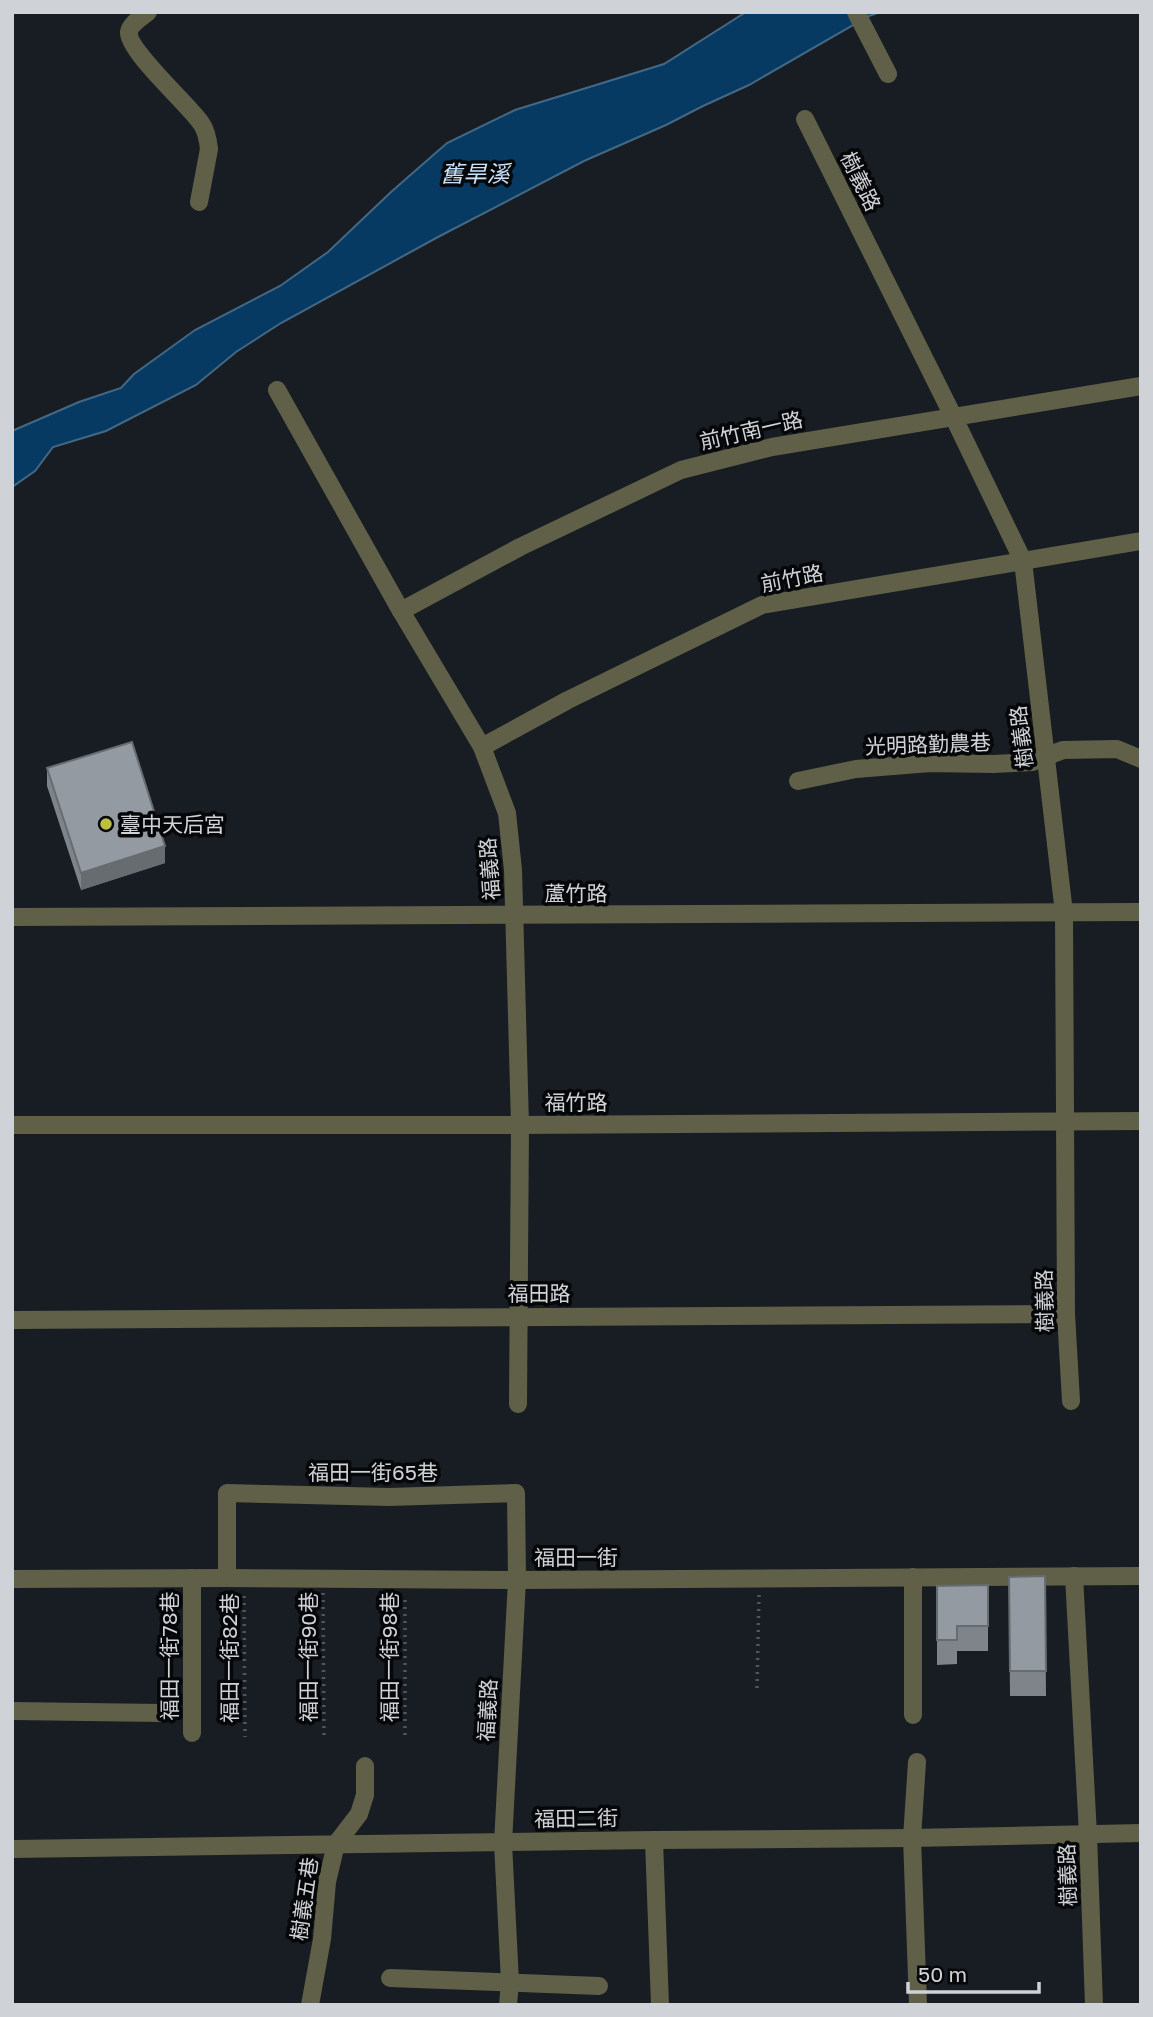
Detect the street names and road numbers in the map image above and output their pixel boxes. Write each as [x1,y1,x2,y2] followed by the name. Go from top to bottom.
[836,147,886,215] street label: 樹義路
[697,406,805,454] street label: 前竹南一路
[759,559,825,597] street label: 前竹路
[1004,704,1038,770] street label: 樹義路
[865,729,991,759] street label: 光明路勤農巷
[474,837,504,901] street label: 福義路
[545,880,608,906] street label: 蘆竹路
[545,1089,608,1115] street label: 福竹路
[1030,1269,1058,1333] street label: 樹義路
[508,1280,571,1306] street label: 福田路
[308,1459,438,1485] street label: 福田一街65巷
[534,1544,618,1570] street label: 福田一街
[156,1592,182,1720] street label: 福田一街78巷
[295,1592,321,1722] street label: 福田一街90巷
[376,1592,402,1722] street label: 福田一街98巷
[216,1593,242,1723] street label: 福田一街82巷
[472,1678,502,1742] street label: 福義路
[534,1804,618,1832] street label: 福田二街
[1053,1843,1081,1907] street label: 樹義路
[285,1856,323,1942] street label: 樹義五巷

